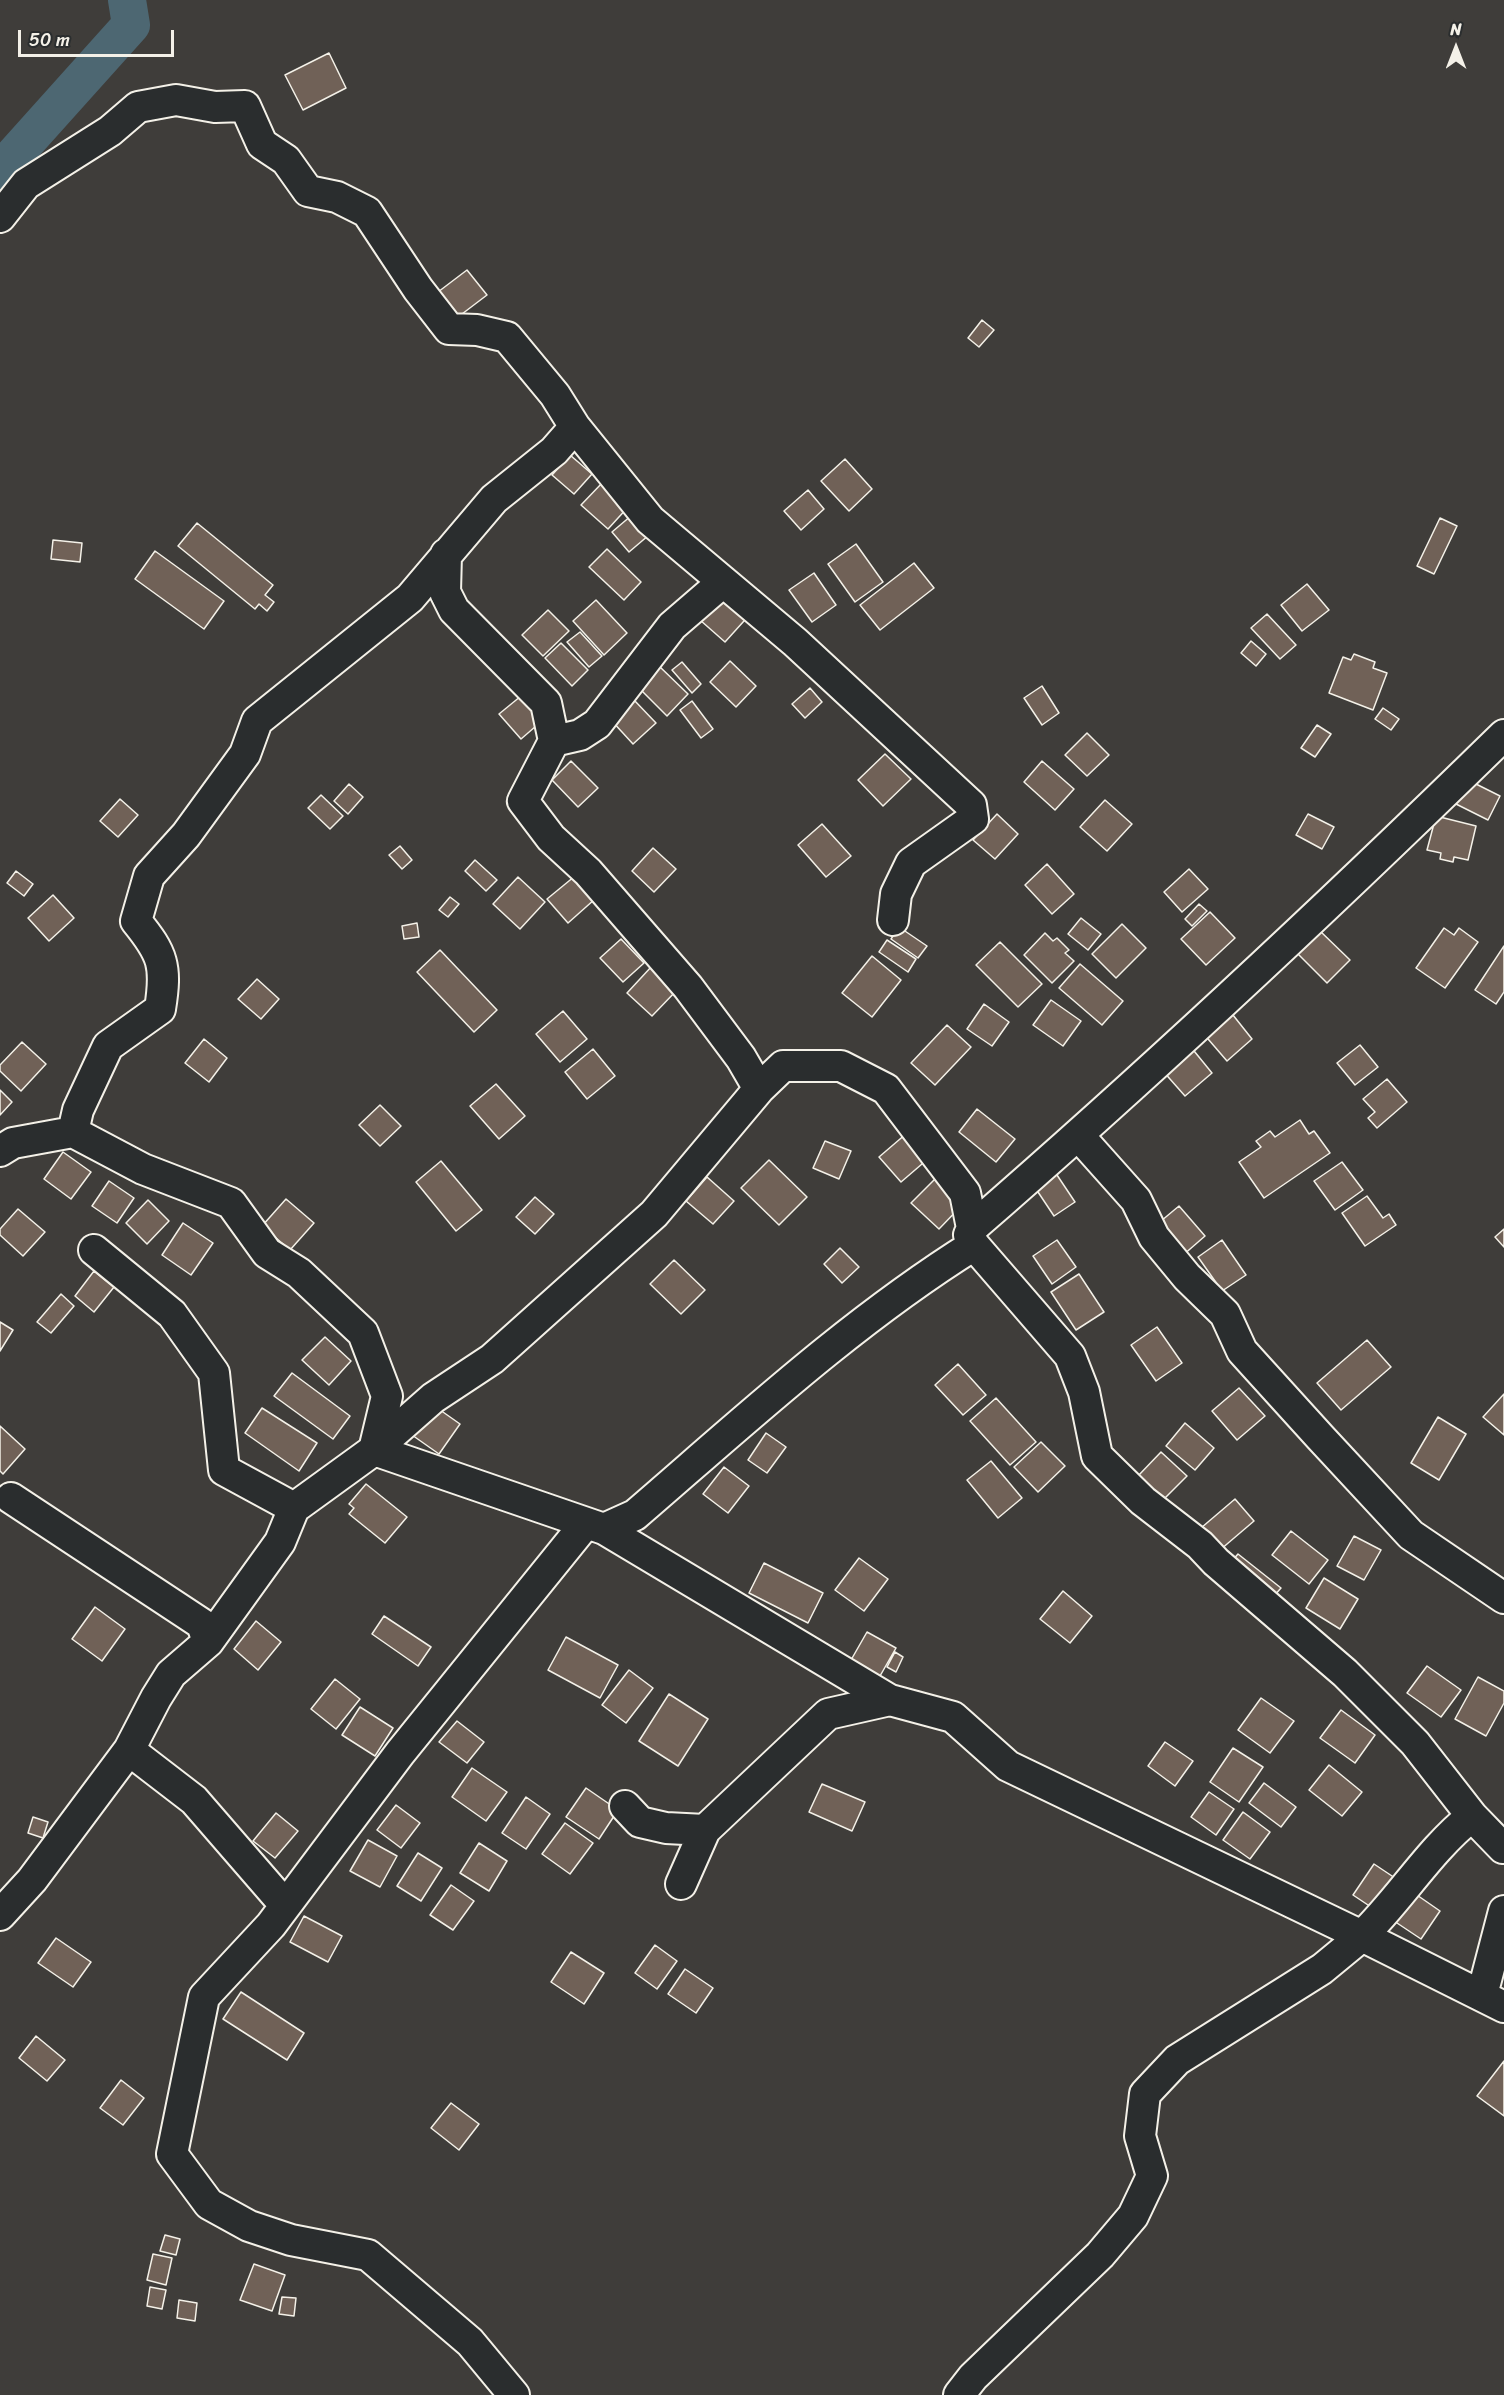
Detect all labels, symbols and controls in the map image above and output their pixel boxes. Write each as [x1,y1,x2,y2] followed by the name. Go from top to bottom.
[1450,15,1462,44] text: N
[21,18,177,56] scale bar
[1426,18,1486,78] north arrow
[29,24,70,56] text: 50 m

